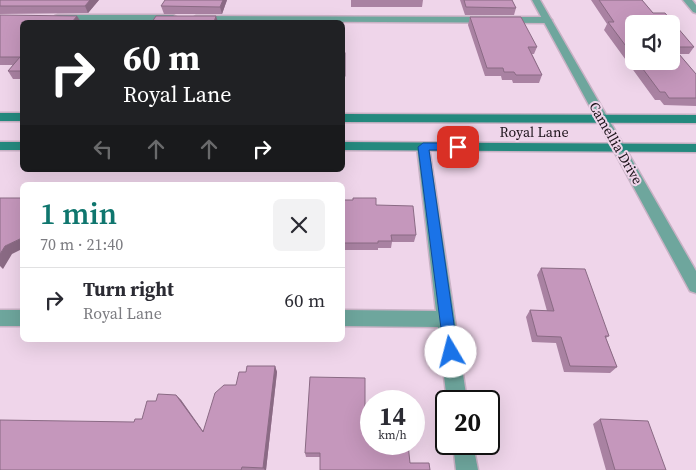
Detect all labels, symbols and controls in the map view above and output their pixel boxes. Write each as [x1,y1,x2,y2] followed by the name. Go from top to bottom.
[625,15,680,70] map controls
[625,15,680,70] button: sound
[123,34,200,82] text: 60 m
[40,40,105,105] icon: right
[123,79,232,109] text: Royal Lane
[584,98,648,188] street label: Camellia Drive
[499,122,569,142] street label: Royal Lane
[437,126,479,168] pin
[444,133,472,161] icon: arrive
[89,135,117,163] icon: left
[142,135,170,163] icon: ahead
[195,135,223,163] icon: ahead
[248,135,276,163] icon: right
[40,193,117,234] text: 1 min
[273,199,325,251] button: close
[40,233,123,255] text: 70 m · 21:40
[83,276,174,302] text: Turn right
[40,286,68,314] icon: right
[284,287,325,313] text: 60 m
[83,302,162,324] text: Royal Lane
[424,325,476,377] position arrow
[435,390,500,455] speed limit sign: 20
[379,399,406,433] text: 14
[378,427,407,443] text: km/h

